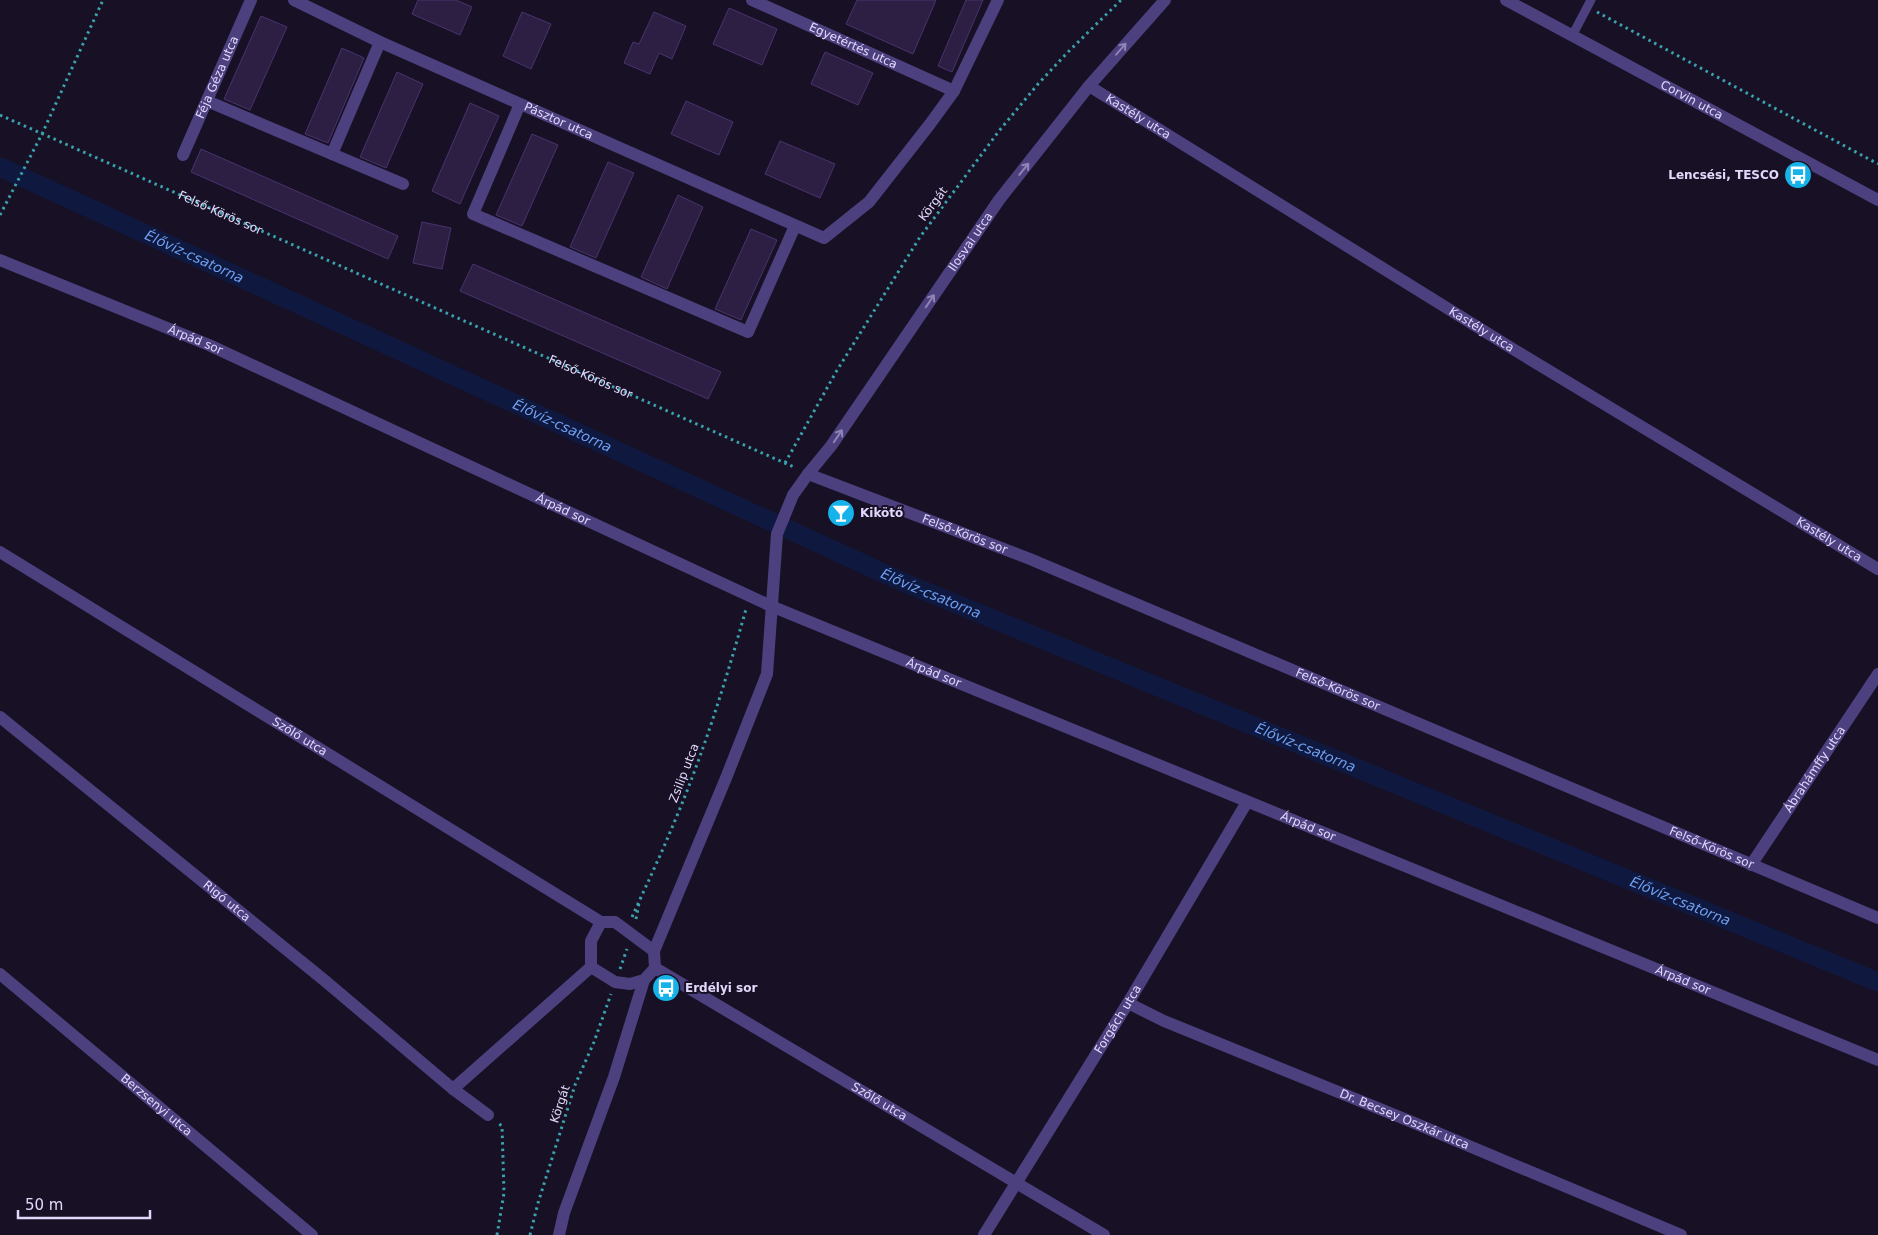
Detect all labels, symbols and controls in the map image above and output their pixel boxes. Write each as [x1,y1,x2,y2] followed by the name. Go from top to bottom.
[807,20,900,72] street label: Egyetértés utca
[193,34,241,121] street label: Féja Géza utca
[1115,43,1126,56] one-way arrow
[1658,77,1725,122] street label: Corvin utca
[1103,91,1173,142] street label: Kastély utca
[522,100,595,142] street label: Pásztor utca
[1783,160,1813,190] bus stop icon: Lencsési, TESCO
[1018,163,1029,176] one-way arrow
[1668,168,1779,182] place label: Lencsési, TESCO
[916,184,951,224] street label: Körgát
[176,188,264,237] street label: Felső-Körös sor
[945,210,996,274] street label: Ilosvai utca
[143,227,246,286] water label: Élővíz-csatorna
[925,295,935,309] one-way arrow
[1446,304,1517,355] street label: Kastély utca
[166,321,225,357] street label: Árpád sor
[546,352,635,402] street label: Felső-Körös sor
[511,396,614,455] water label: Élővíz-csatorna
[833,429,843,443] one-way arrow
[534,490,592,528] street label: Árpád sor
[826,498,856,528] bar icon: Kikötő
[860,506,903,520] place label: Kikötő
[920,511,1010,557] street label: Felső-Körös sor
[1794,514,1864,565] street label: Kastély utca
[879,565,983,621] water label: Élővíz-csatorna
[904,654,963,690] street label: Árpád sor
[1294,665,1382,713] street label: Felső-Körös sor
[270,714,330,759] street label: Szőlő utca
[1253,720,1358,775] water label: Élővíz-csatorna
[1780,724,1848,815] street label: Ábrahámffy utca
[666,741,702,805] street label: Zsilip utca
[1279,808,1338,844] street label: Árpád sor
[1667,824,1756,872] street label: Felső-Körös sor
[1628,873,1733,929] water label: Élővíz-csatorna
[200,878,253,924] street label: Rigó utca
[1653,962,1713,998] street label: Árpád sor
[651,973,681,1003] bus stop icon: Erdélyi sor
[685,981,757,995] place label: Erdélyi sor
[1091,982,1144,1056] street label: Forgách utca
[118,1071,195,1139] street label: Berzsenyi utca
[849,1080,910,1123] street label: Szőlő utca
[547,1083,573,1125] street label: Körgát
[1338,1086,1471,1152] street label: Dr. Becsey Oszkár utca
[18,1188,150,1220] scale bar
[25,1196,63,1214] text: 50 m

